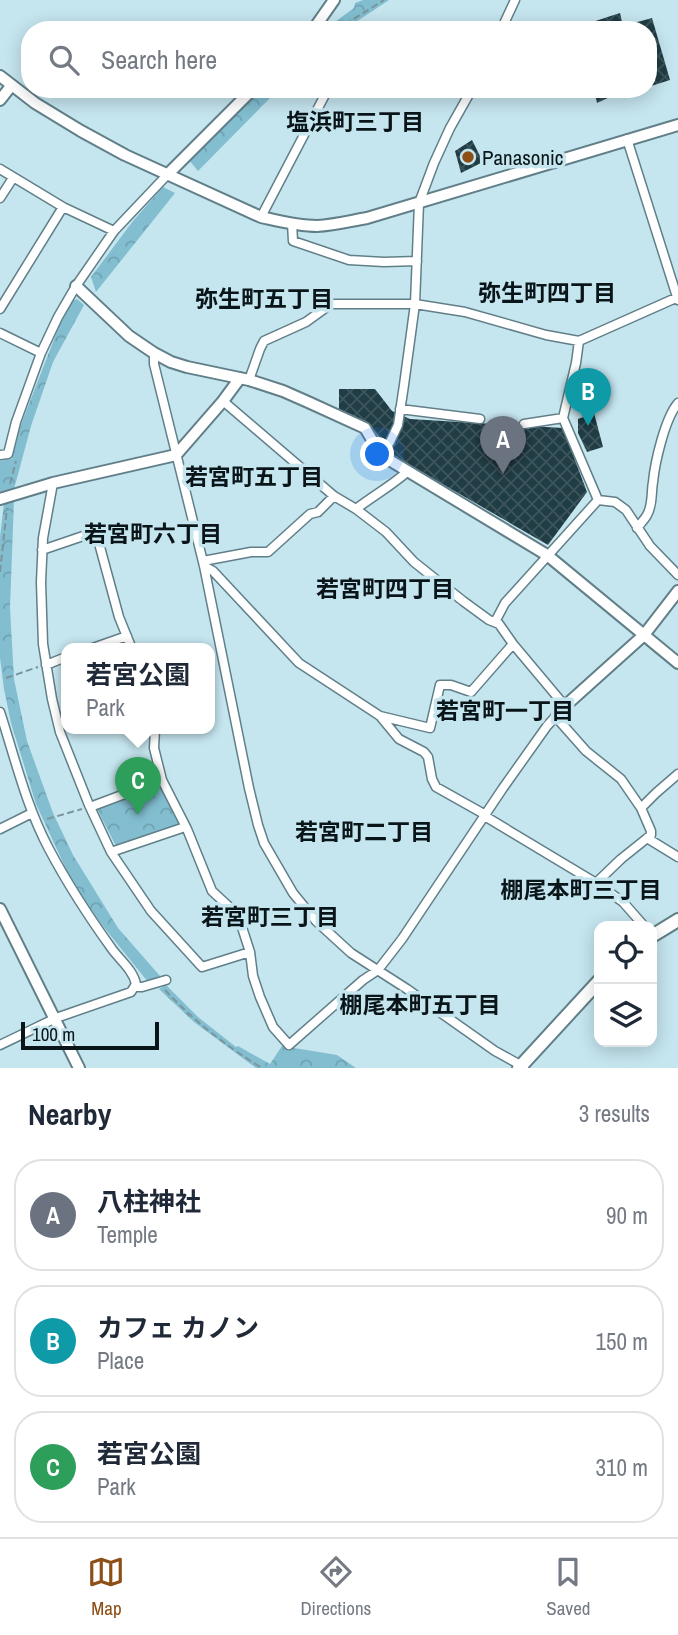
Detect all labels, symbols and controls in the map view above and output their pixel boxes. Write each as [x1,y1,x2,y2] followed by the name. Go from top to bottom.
[21,21,657,98] search box
[45,41,83,79] icon: search
[101,42,217,77] text: Search here
[286,106,424,137] district label: 塩浜町三丁目
[482,143,563,172] place label: Panasonic
[460,149,476,165] marker: Panasonic
[478,277,616,308] district label: 弥生町四丁目
[195,283,333,314] district label: 弥生町五丁目
[565,368,611,426] pin: B
[480,416,526,474] pin: A
[360,437,394,471] your location
[185,461,323,492] district label: 若宮町五丁目
[84,518,222,549] district label: 若宮町六丁目
[316,573,454,604] district label: 若宮町四丁目
[61,643,215,734] popup
[86,657,190,692] text: 若宮公園
[86,692,125,723] text: Park
[436,695,574,726] district label: 若宮町一丁目
[115,757,161,815] pin: C
[295,816,433,847] district label: 若宮町二丁目
[501,874,662,905] district label: 棚尾本町三丁目
[201,901,339,932] district label: 若宮町三丁目
[594,921,657,1047] map controls
[594,921,657,984] button: locate
[594,984,657,1047] button: layers
[340,989,501,1020] district label: 棚尾本町五丁目
[21,1019,159,1051] scale bar
[32,1021,75,1047] text: 100 m
[28,1094,111,1134] text: Nearby
[579,1098,650,1129] text: 3 results
[97,1184,201,1219] text: 八柱神社
[46,1200,60,1231] text: A
[606,1200,648,1231] text: 90 m
[97,1219,158,1250] text: Temple
[97,1310,259,1345] text: カフェ カノン
[46,1326,60,1357] text: B
[596,1326,648,1357] text: 150 m
[97,1345,144,1376] text: Place
[97,1436,201,1471] text: 若宮公園
[46,1452,60,1483] text: C
[596,1452,648,1483] text: 310 m
[97,1471,136,1502] text: Park
[87,1553,125,1621] tab: Map
[300,1553,371,1621] tab: Directions
[546,1553,591,1621] tab: Saved

